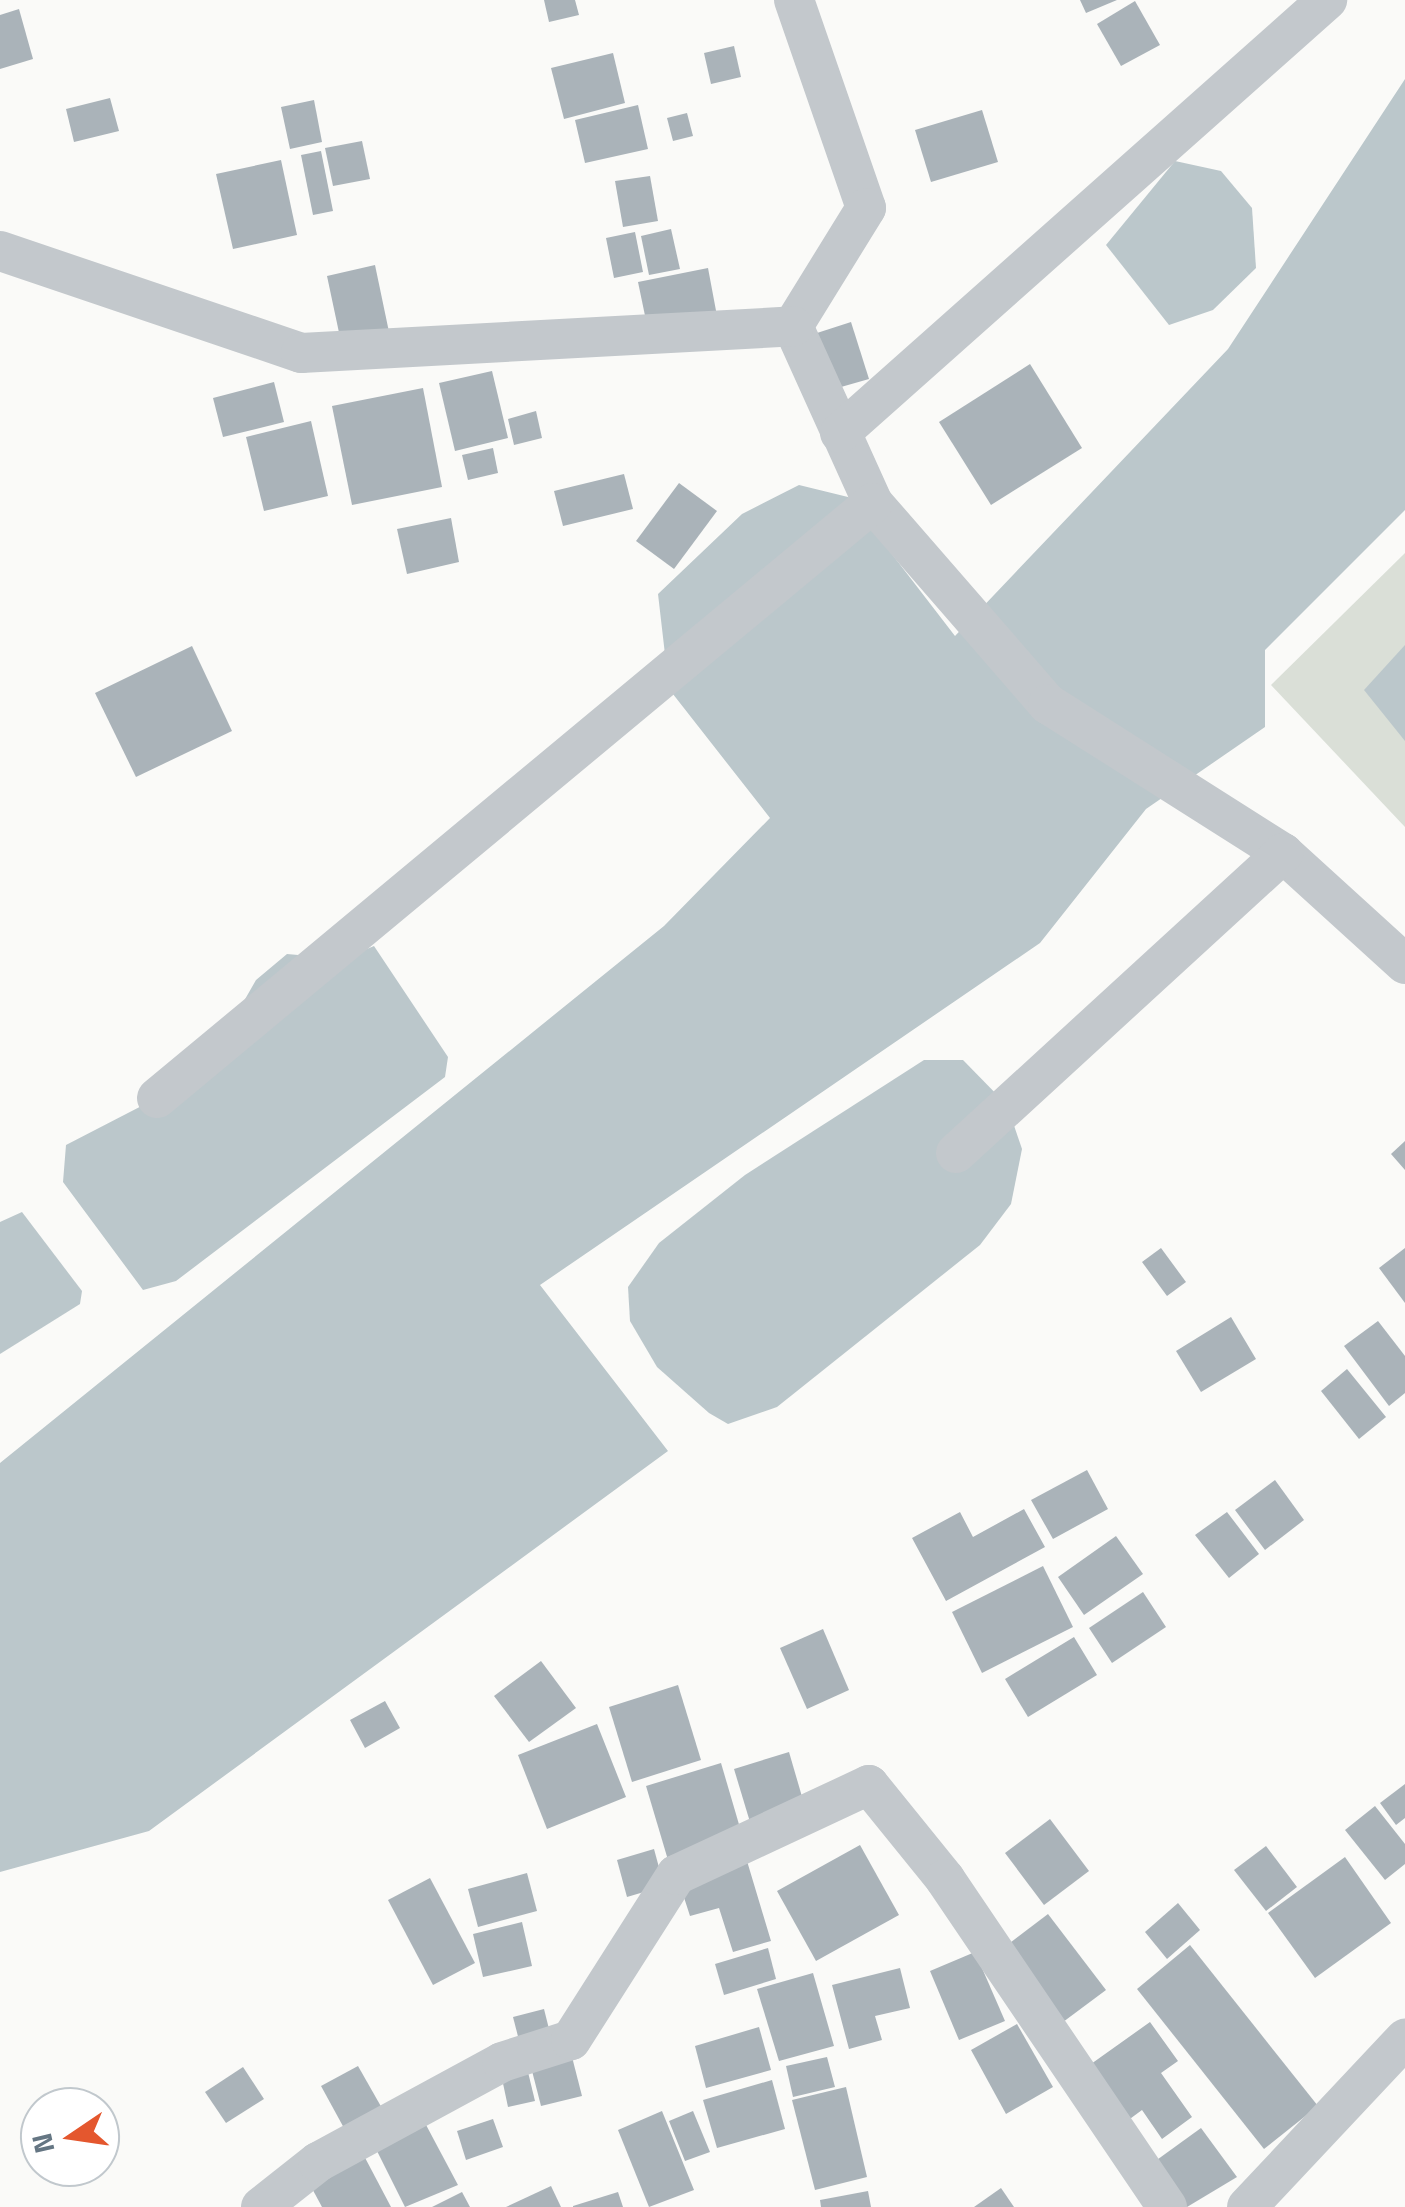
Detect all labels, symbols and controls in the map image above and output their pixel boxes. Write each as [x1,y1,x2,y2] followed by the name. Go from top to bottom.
[20,2087,120,2187] north arrow
[19,2129,65,2158] text: N

